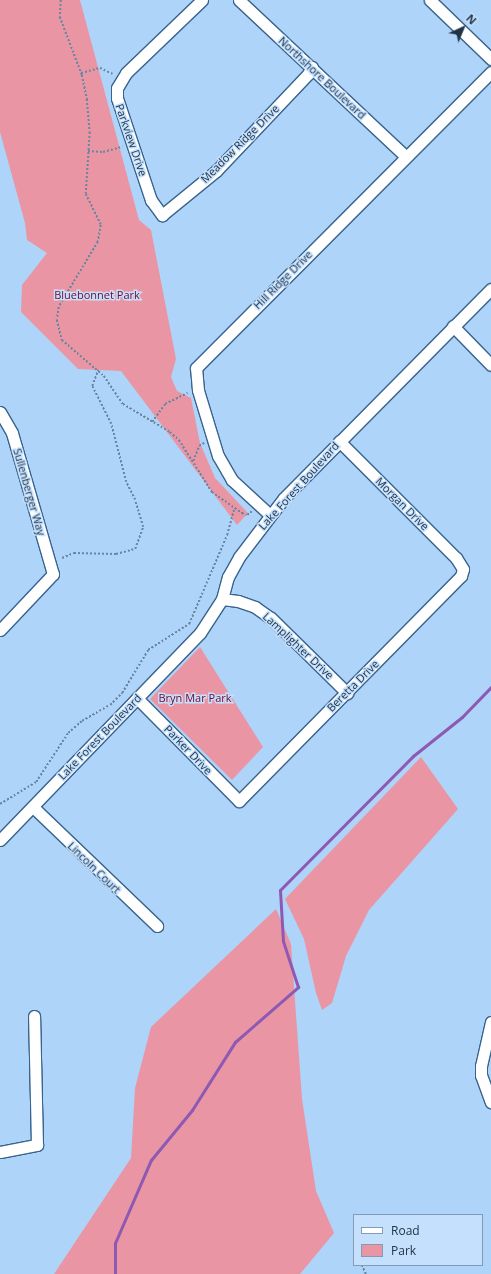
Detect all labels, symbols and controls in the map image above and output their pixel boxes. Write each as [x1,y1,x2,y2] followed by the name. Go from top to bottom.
[443,8,483,48] north arrow
[463,10,480,28] text: N
[276,34,368,122] street label: Northshore Boulevard
[112,102,150,178] street label: Parkview Drive
[198,102,282,186] street label: Meadow Ridge Drive
[251,248,315,312] street label: Hill Ridge Drive
[54,288,140,302] park label: Bluebonnet Park
[256,439,342,533] street label: Lake Forest Boulevard
[10,447,48,537] street label: Sullenberger Way
[373,475,431,533] street label: Morgan Drive
[260,610,336,682] street label: Lamplighter Drive
[324,657,382,715] street label: Beretta Drive
[56,691,144,783] street label: Lake Forest Boulevard
[158,691,232,705] park label: Bryn Mar Park
[161,723,215,777] street label: Parker Drive
[65,840,123,896] street label: Lincoln Court
[353,1214,483,1266] legend
[391,1222,420,1239] text: Road
[391,1242,416,1259] text: Park

